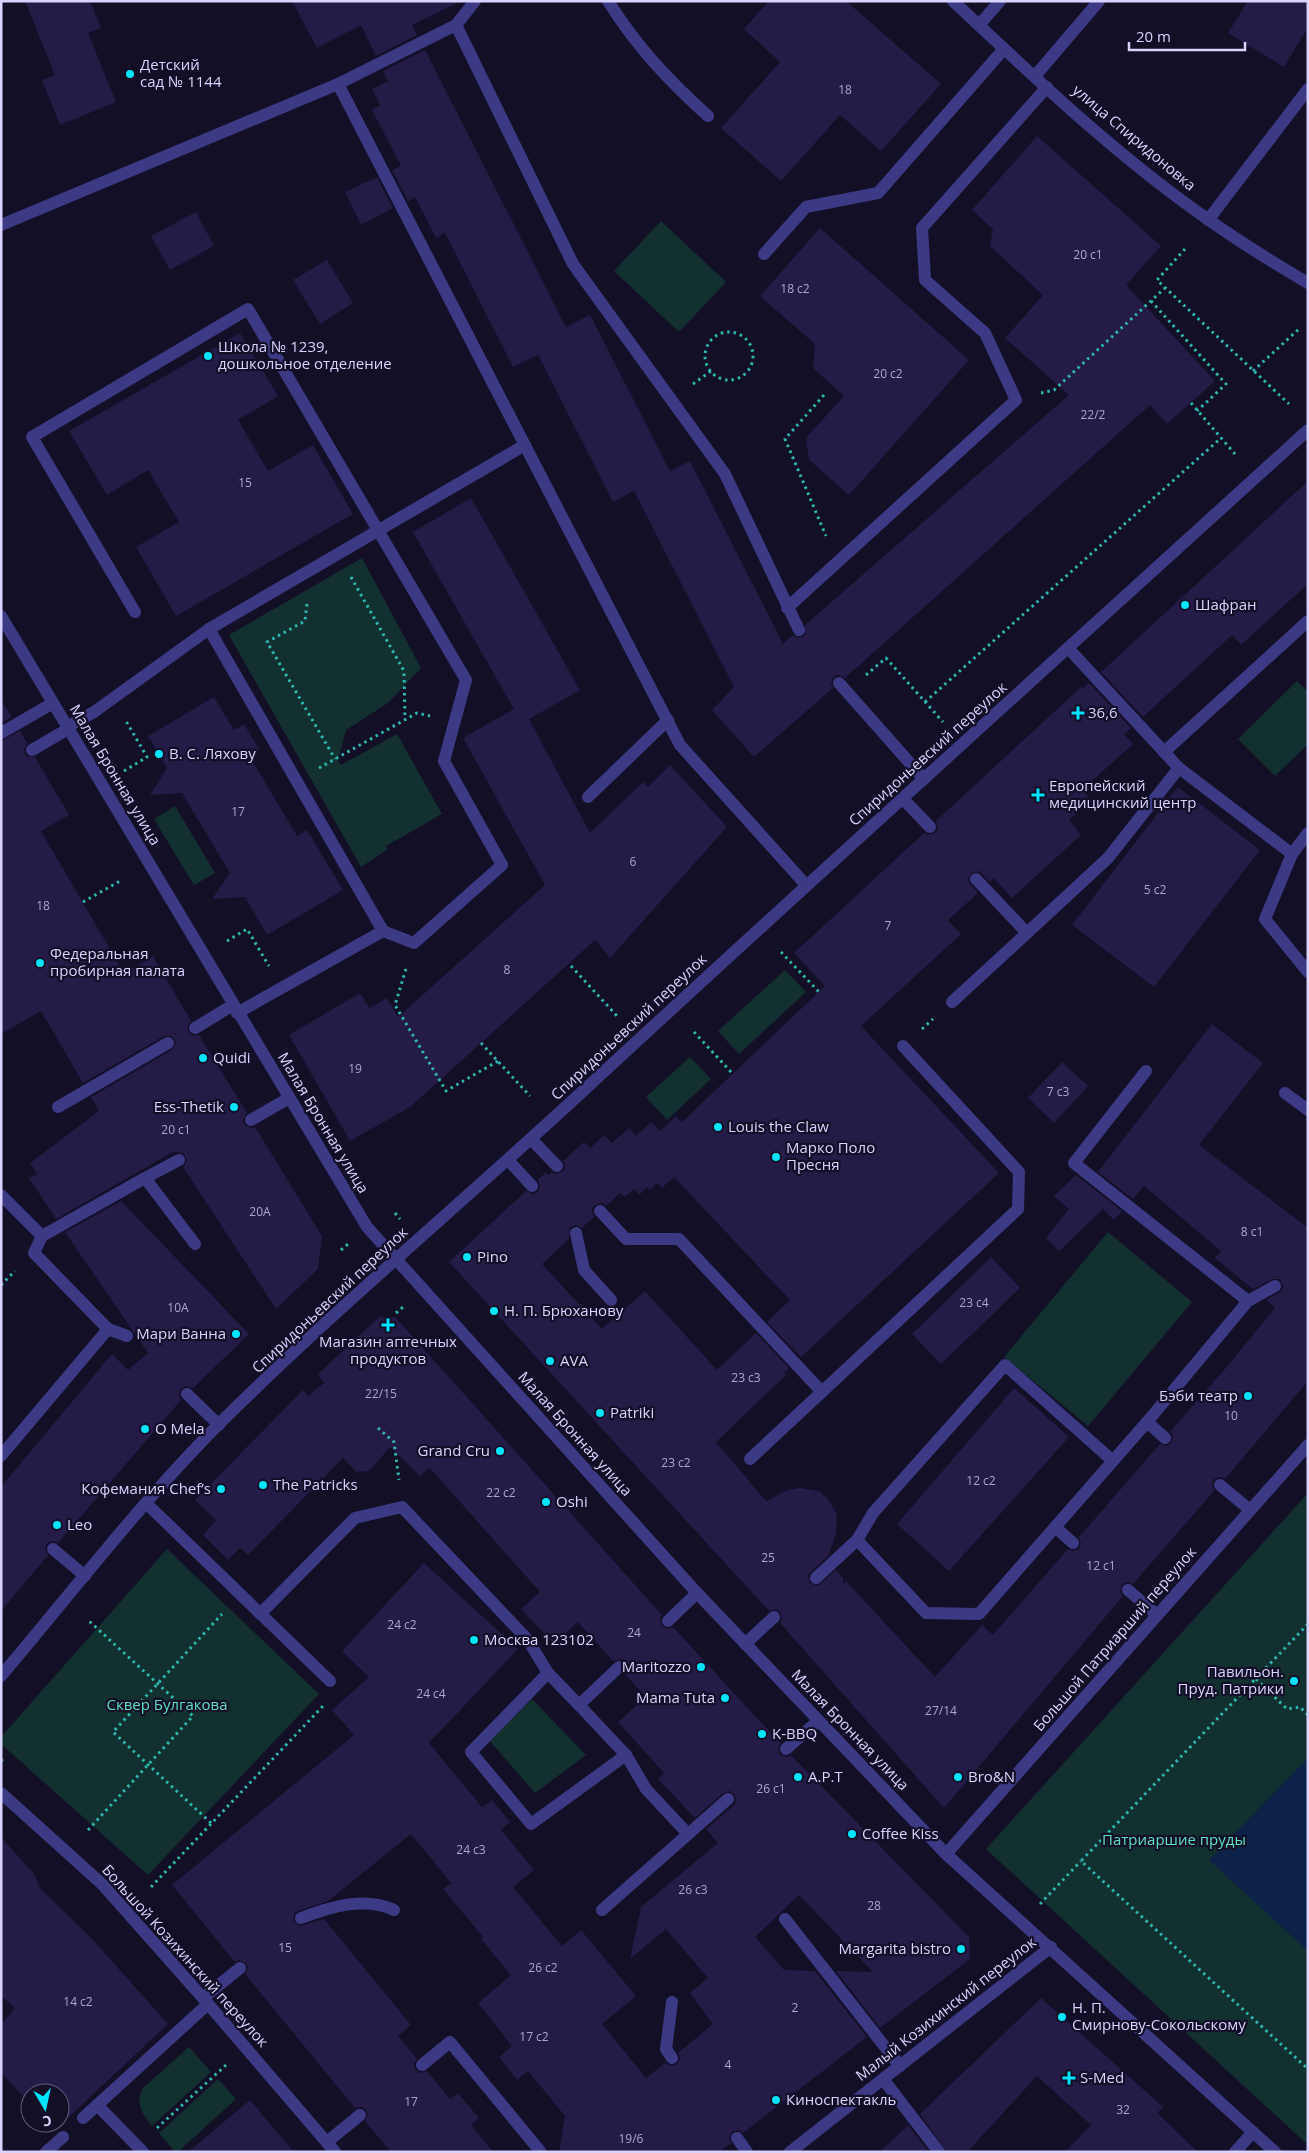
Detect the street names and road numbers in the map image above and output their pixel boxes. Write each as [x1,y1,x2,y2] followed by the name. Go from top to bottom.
[1069,80,1200,195] street label: улица Спиридоновка
[844,677,1011,830] street label: Спиридоньевский переулок
[66,700,166,849] street label: Малая Бронная улица
[546,949,711,1104] street label: Спиридоньевский переулок
[274,1048,374,1197] street label: Малая Бронная улица
[247,1222,412,1377] street label: Спиридоньевский переулок
[514,1367,637,1500] street label: Малая Бронная улица
[1028,1542,1200,1735] street label: Большой Патриарший переулок
[788,1664,914,1794] street label: Малая Бронная улица
[98,1860,273,2051] street label: Большой Козихинский переулок
[851,1931,1040,2085] street label: Малый Козихинский переулок

